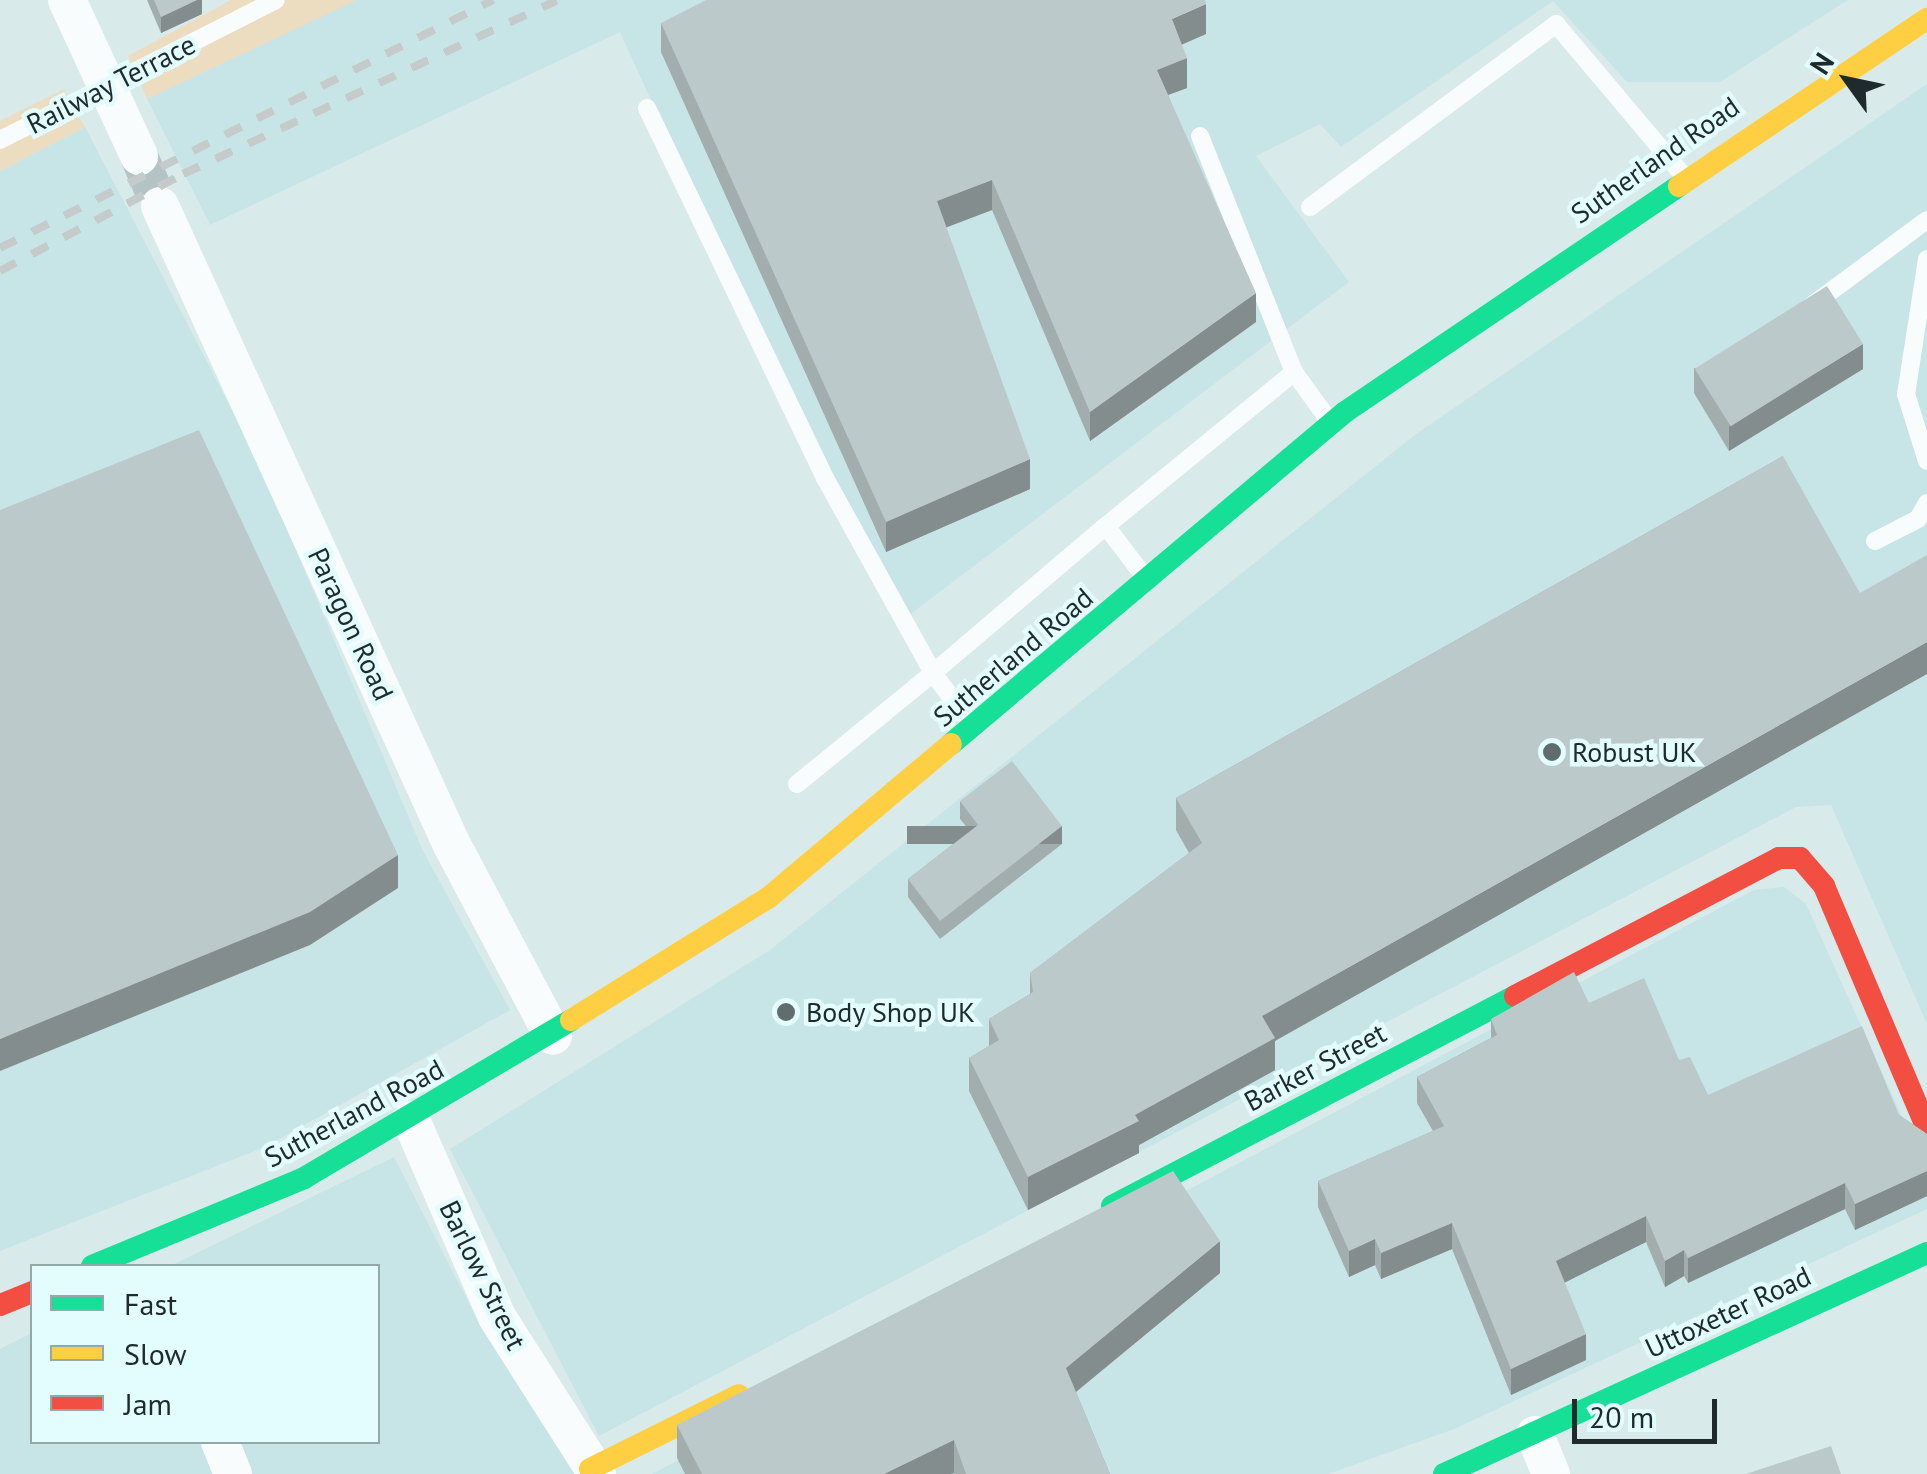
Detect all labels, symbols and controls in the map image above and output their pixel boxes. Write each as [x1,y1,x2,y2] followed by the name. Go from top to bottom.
[20,27,202,141] street label: Railway Terrace
[1797,30,1897,130] north arrow
[1801,46,1842,81] text: N
[1564,90,1746,230] street label: Sutherland Road
[301,543,401,705] street label: Paragon Road
[926,581,1100,733] street label: Sutherland Road
[1572,735,1697,769] place label: Robust UK
[1541,741,1563,763] marker: Robust UK
[806,995,976,1029] place label: Body Shop UK
[775,1001,797,1023] marker: Body Shop UK
[1238,1016,1392,1118] street label: Barker Street
[259,1052,449,1174] street label: Sutherland Road
[432,1195,534,1355] street label: Barlow Street
[1640,1259,1816,1365] street label: Uttoxeter Road
[30,1264,380,1444] legend
[124,1284,177,1323] text: Fast
[124,1334,187,1373] text: Slow
[1577,1379,1722,1441] scale bar
[124,1384,172,1423] text: Jam
[1589,1397,1654,1436] text: 20 m

